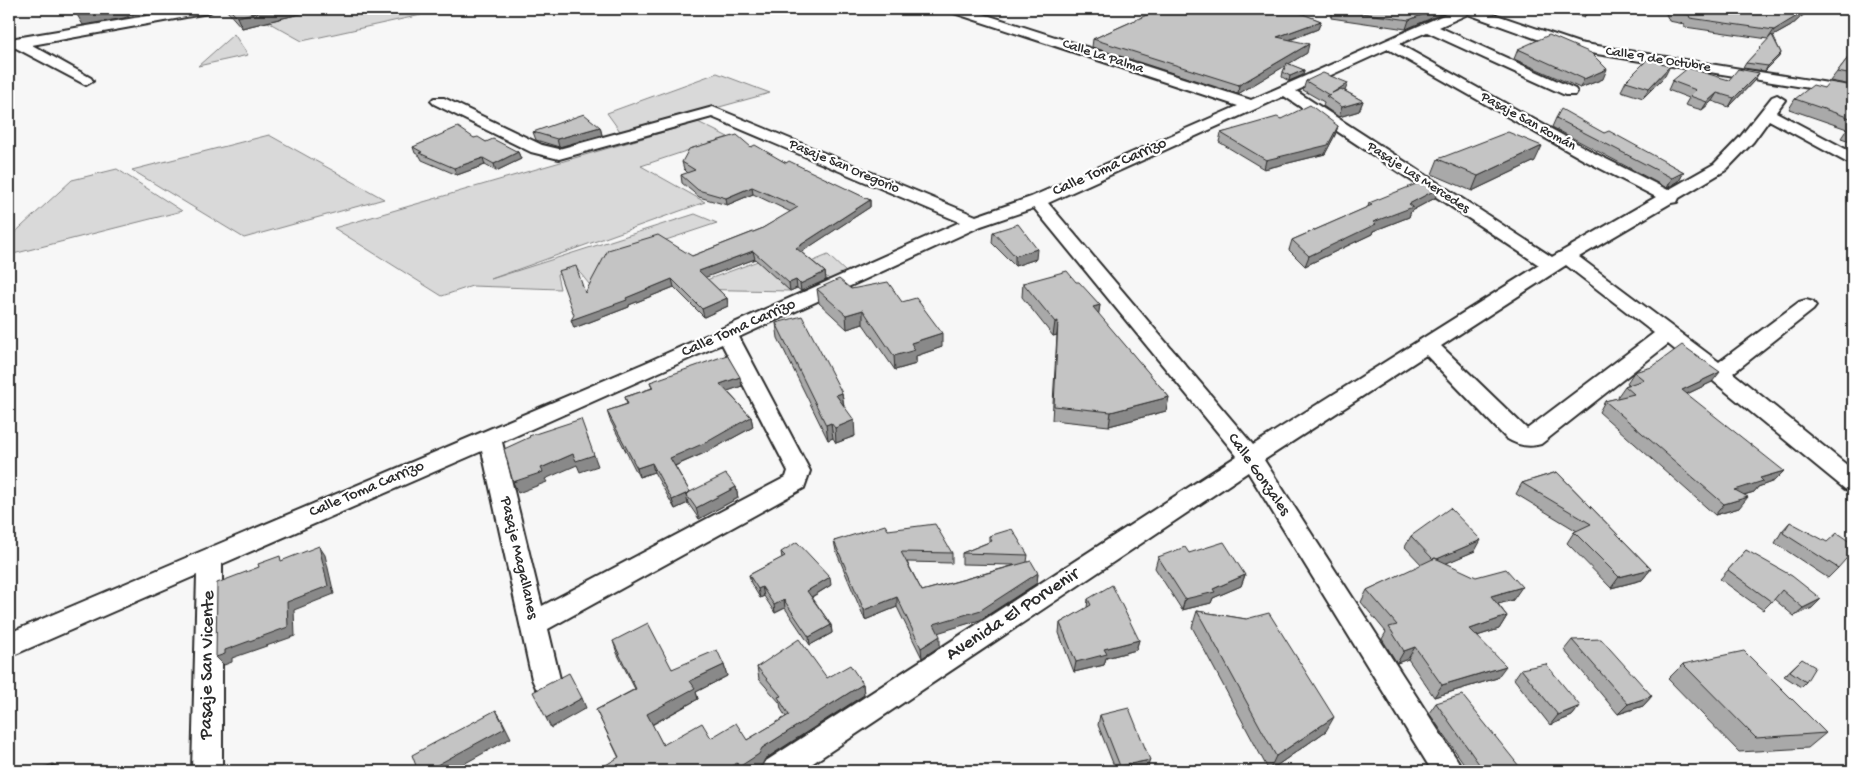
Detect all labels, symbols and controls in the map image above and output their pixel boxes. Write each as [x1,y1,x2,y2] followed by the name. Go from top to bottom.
[1060,36,1147,79] street label: Calle La Palma
[1604,43,1713,77] street label: Calle 9 de Octubre
[1477,88,1579,155] street label: Pasaje San Román
[1050,134,1170,202] street label: Calle Toma Carrizo
[785,136,902,198] street label: Pasaje San Oregorio
[1363,138,1473,218] street label: Pasaje Las Mercedes
[679,295,799,363] street label: Calle Toma Carrizo
[1223,430,1294,521] street label: Calle Gonzales
[307,457,427,523] street label: Calle Toma Carrizo
[494,494,542,622] street label: Pasaje Magallanes
[942,562,1086,667] street label: Avenida El Porvenir
[195,590,221,741] street label: Pasaje San Vicente

